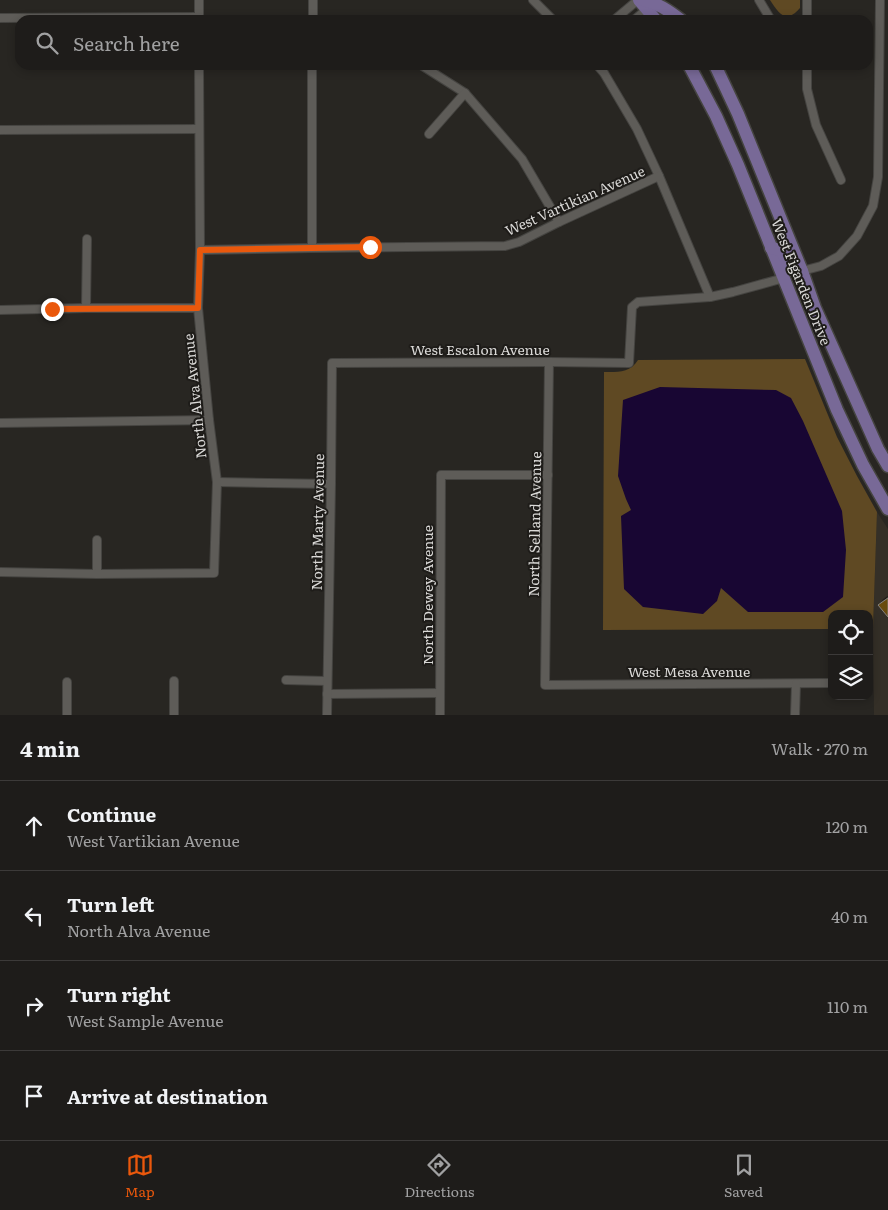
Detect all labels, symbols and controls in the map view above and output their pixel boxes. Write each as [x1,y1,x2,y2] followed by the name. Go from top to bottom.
[15,15,873,70] search box
[33,29,61,57] icon: search
[73,29,180,57] text: Search here
[501,160,648,240] street label: West Vartikian Avenue
[767,215,836,348] street label: West Figarden Drive
[359,236,382,259] route start
[41,298,64,321] route end
[178,333,211,460] street label: North Alva Avenue
[410,339,550,359] street label: West Escalon Avenue
[523,451,545,597] street label: North Selland Avenue
[306,453,328,591] street label: North Marty Avenue
[417,525,437,665] street label: North Dewey Avenue
[828,610,873,700] map controls
[828,610,873,655] button: locate
[828,655,873,700] button: layers
[628,661,750,681] street label: West Mesa Avenue
[20,732,80,763] text: 4 min
[771,736,868,760] text: Walk · 270 m
[67,800,156,828] text: Continue
[20,812,48,840] icon: ahead
[825,814,868,838] text: 120 m
[67,828,240,852] text: West Vartikian Avenue
[67,890,154,918] text: Turn left
[20,902,48,930] icon: left
[831,904,868,928] text: 40 m
[67,918,210,942] text: North Alva Avenue
[67,980,171,1008] text: Turn right
[20,992,48,1020] icon: right
[827,994,868,1018] text: 110 m
[67,1008,224,1032] text: West Sample Avenue
[20,1082,48,1110] icon: arrive
[67,1082,268,1110] text: Arrive at destination
[125,1151,155,1201] tab: Map
[404,1151,474,1201] tab: Directions
[724,1151,763,1201] tab: Saved

